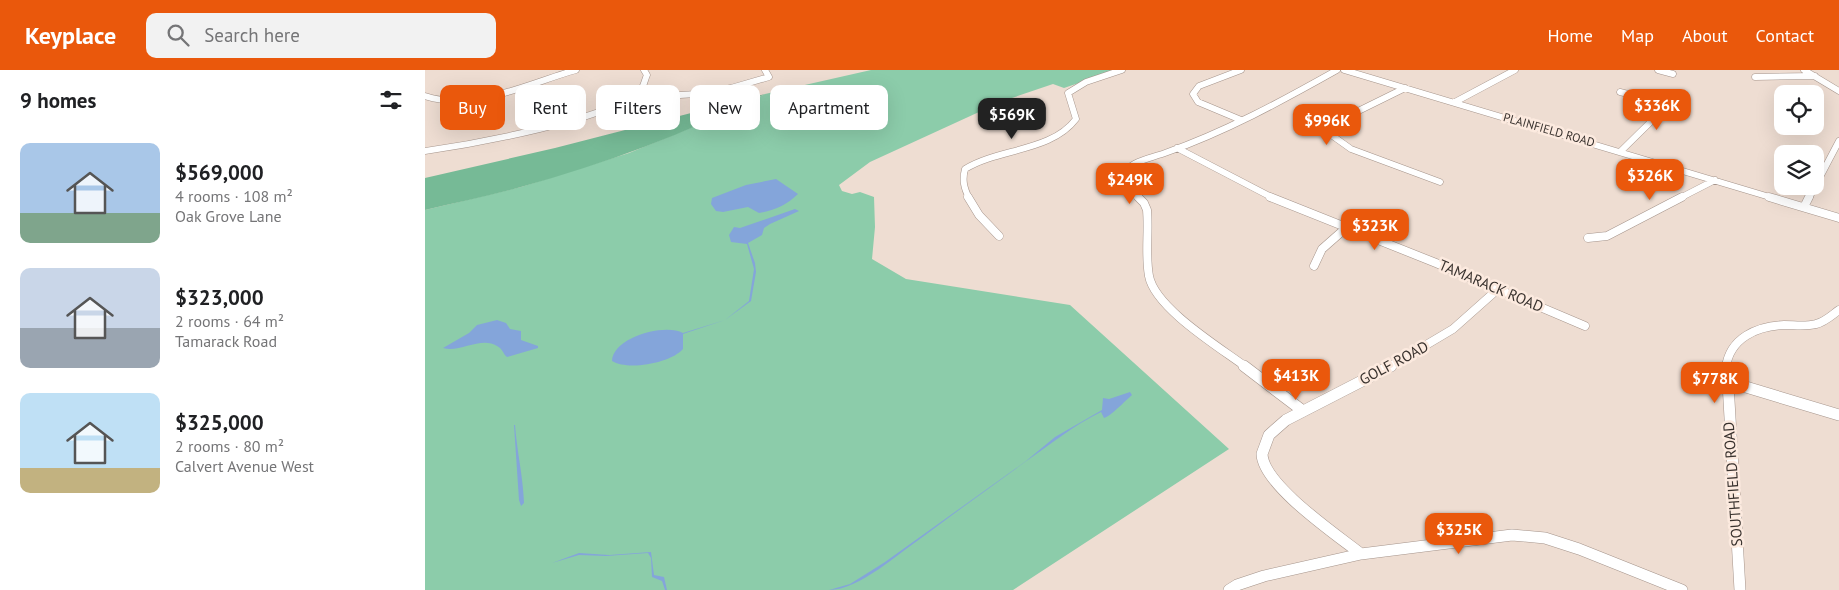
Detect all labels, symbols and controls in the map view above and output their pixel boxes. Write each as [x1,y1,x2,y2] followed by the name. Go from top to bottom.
[146,13,496,58] search box
[25,20,116,51] text: Keyplace
[164,21,192,49] icon: search
[204,23,300,47] text: Search here
[1547,24,1593,47] text: Home
[1621,24,1654,47] text: Map
[1682,24,1728,47] text: About
[1756,24,1814,47] text: Contact
[440,85,505,130] chip: Buy
[515,85,586,130] chip: Rent
[596,85,680,130] chip: Filters
[690,85,760,130] chip: New
[770,85,888,130] chip: Apartment
[1774,85,1824,195] map controls
[1774,85,1824,135] button: locate
[377,86,405,114] icon: filters
[20,87,96,114] text: 9 homes
[1622,88,1692,131] pin: $336K
[1634,95,1680,115] text: $336K
[977,98,1047,140] pin: $569K
[989,104,1035,124] text: $569K
[1292,104,1362,146] pin: $996K
[1502,109,1597,150] street label: PLAINFIELD ROAD
[1304,110,1350,130] text: $996K
[1774,145,1824,195] button: layers
[1615,158,1685,201] pin: $326K
[175,159,264,186] text: $569,000
[1095,162,1165,205] pin: $249K
[60,163,120,223] icon: home
[1627,165,1673,185] text: $326K
[1107,169,1153,189] text: $249K
[175,186,293,206] text: 4 rooms · 108 m²
[175,206,282,226] text: Oak Grove Lane
[1340,208,1410,251] pin: $323K
[1352,215,1398,235] text: $323K
[1436,255,1546,316] street label: TAMARACK ROAD
[175,284,264,311] text: $323,000
[60,288,120,348] icon: home
[175,311,284,331] text: 2 rooms · 64 m²
[175,331,277,351] text: Tamarack Road
[1356,336,1432,389] street label: GOLF ROAD
[1261,358,1331,401] pin: $413K
[1680,362,1750,404] pin: $778K
[1273,365,1319,385] text: $413K
[1692,368,1738,388] text: $778K
[175,409,264,436] text: $325,000
[60,413,120,473] icon: home
[1719,421,1746,547] street label: SOUTHFIELD ROAD
[175,436,284,456] text: 2 rooms · 80 m²
[175,456,314,476] text: Calvert Avenue West
[1424,512,1494,555] pin: $325K
[1436,519,1482,539] text: $325K

